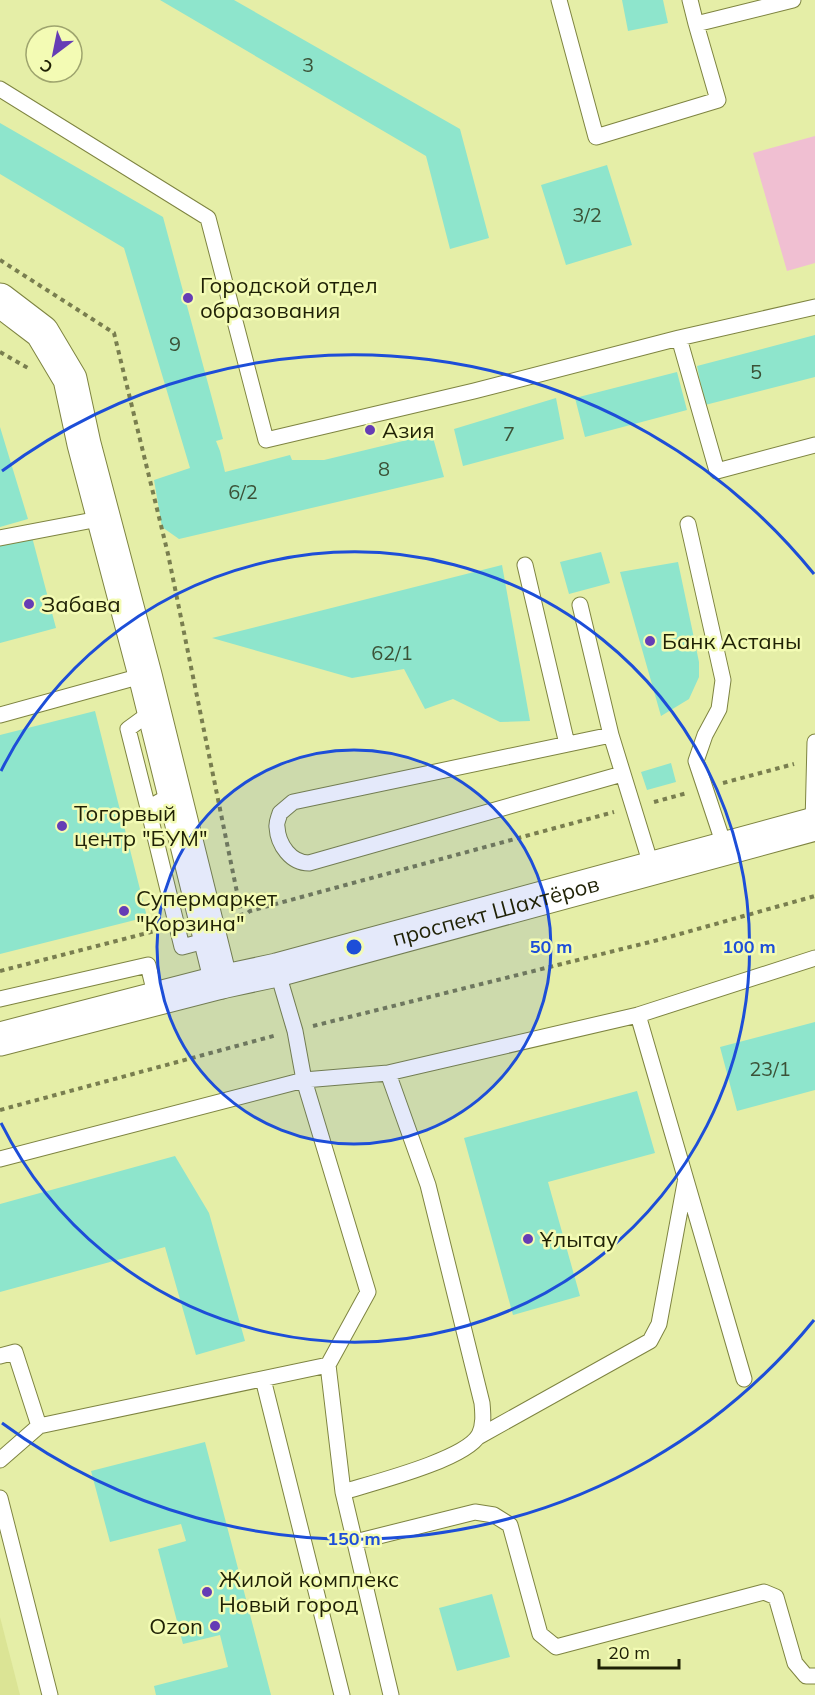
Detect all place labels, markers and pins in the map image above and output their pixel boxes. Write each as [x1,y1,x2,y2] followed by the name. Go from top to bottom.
[200,271,378,324] place label: Городской отдел образования
[181,291,195,305] marker: Городской отдел образования
[382,416,435,444] place label: Азия
[363,423,377,437] marker: Азия
[41,590,121,618] place label: Забава
[22,597,36,611] marker: Забава
[662,627,801,655] place label: Банк Астаны
[643,634,657,648] marker: Банк Астаны
[74,799,208,852] place label: Тогорвый центр "БУМ"
[55,819,69,833] marker: Тогорвый центр "БУМ"
[136,884,277,937] place label: Супермаркет "Корзина"
[117,904,131,918] marker: Супермаркет "Корзина"
[344,937,364,957] centre of rings
[539,1225,618,1253] place label: Ұлытау
[521,1232,535,1246] marker: Ұлытау
[219,1565,399,1618] place label: Жилой комплекс Новый город
[200,1585,214,1599] marker: Жилой комплекс Новый город
[149,1612,203,1640] place label: Ozon
[208,1619,222,1633] marker: Ozon

